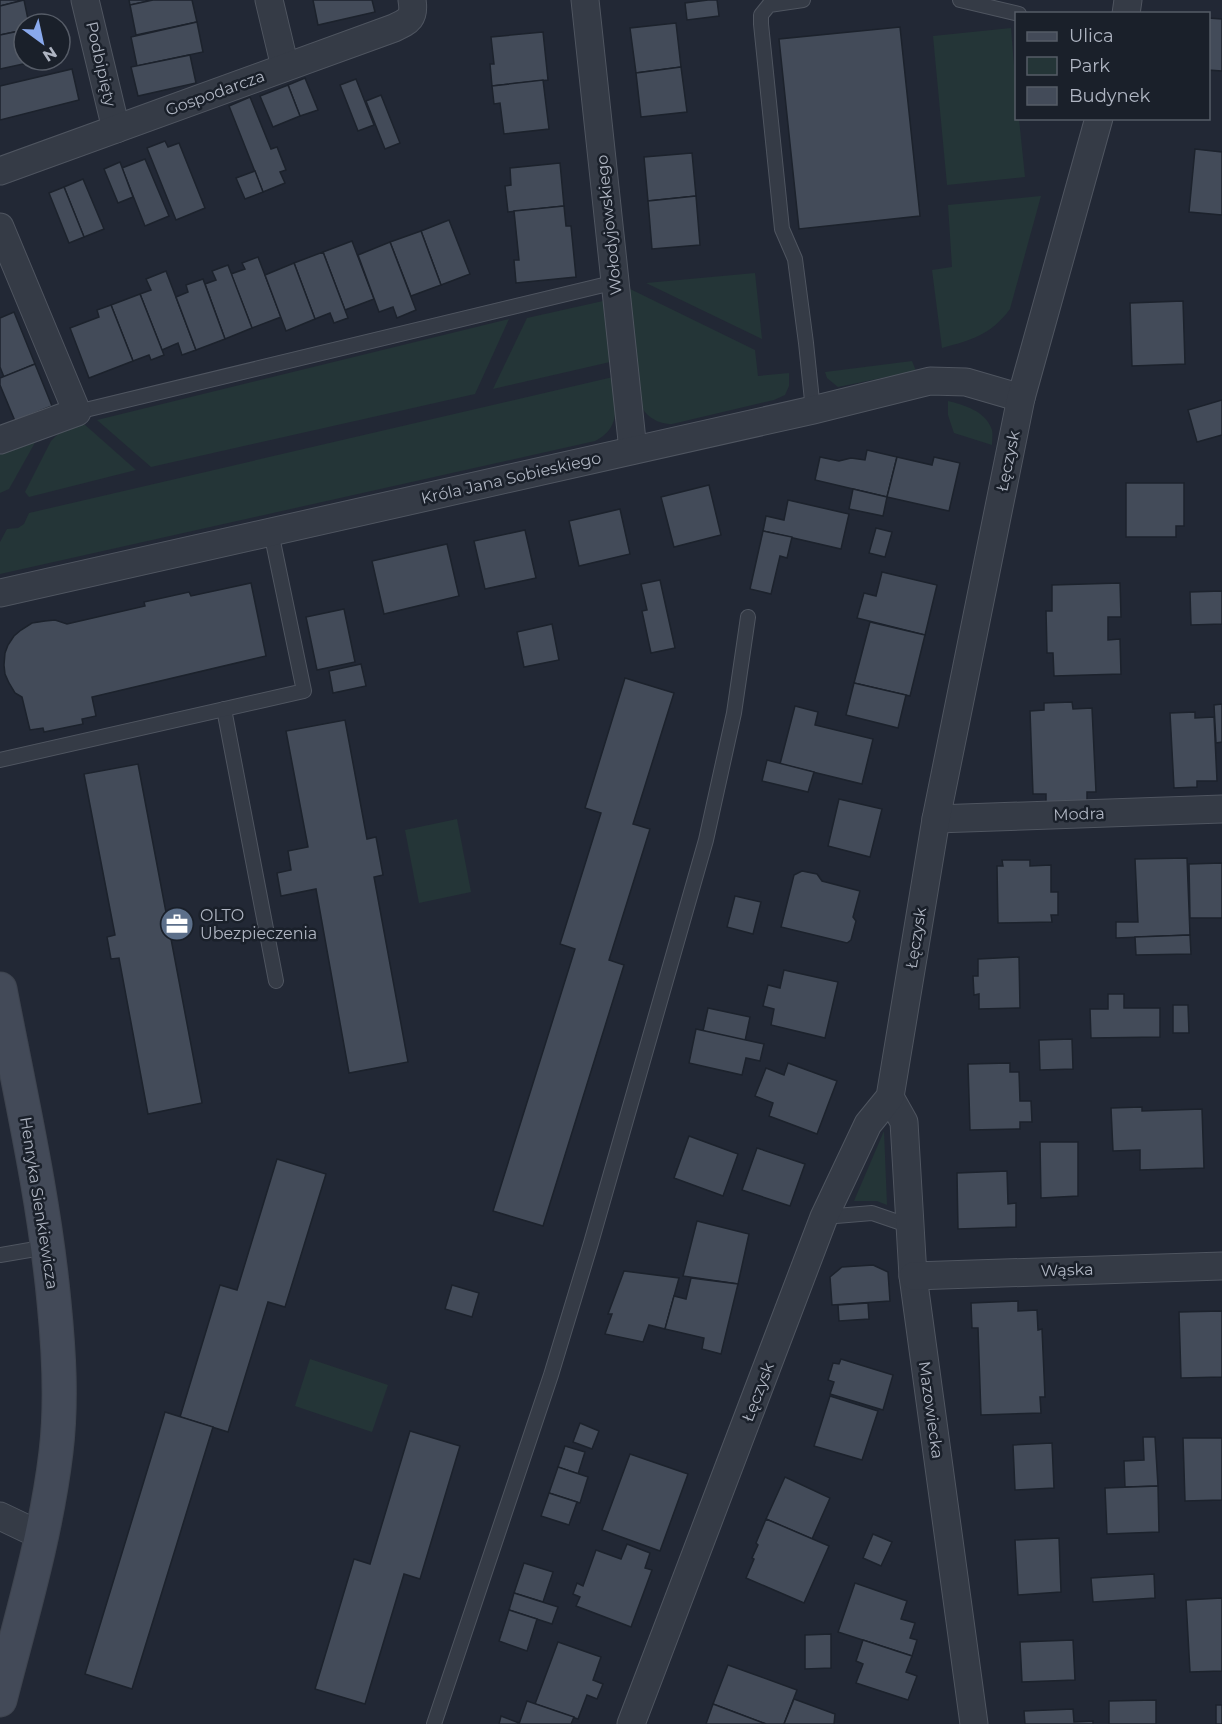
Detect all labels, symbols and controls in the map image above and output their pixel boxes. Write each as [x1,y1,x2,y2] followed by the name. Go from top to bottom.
[12,12,72,72] north arrow
[1015,12,1210,120] legend
[82,20,120,109] street label: Podbipięty
[1069,25,1114,47] text: Ulica
[39,43,60,66] text: N
[1069,55,1110,77] text: Park
[163,66,267,120] street label: Gospodarcza
[1069,85,1151,107] text: Budynek
[592,154,626,296] street label: Wołodyjowskiego
[992,428,1024,493] street label: Łęczysk
[419,448,603,508] street label: Króla Jana Sobieskiego
[1053,804,1105,824] street label: Modra
[159,906,195,942] office icon: OLTO Ubezpieczenia
[200,906,317,943] place label: OLTO Ubezpieczenia
[902,906,930,970] street label: Łęczysk
[16,1115,62,1291] street label: Henryka Sienkiewicza
[1040,1260,1094,1280] street label: Wąska
[738,1359,778,1424] street label: Łęczysk
[915,1360,947,1460] street label: Mazowiecka

